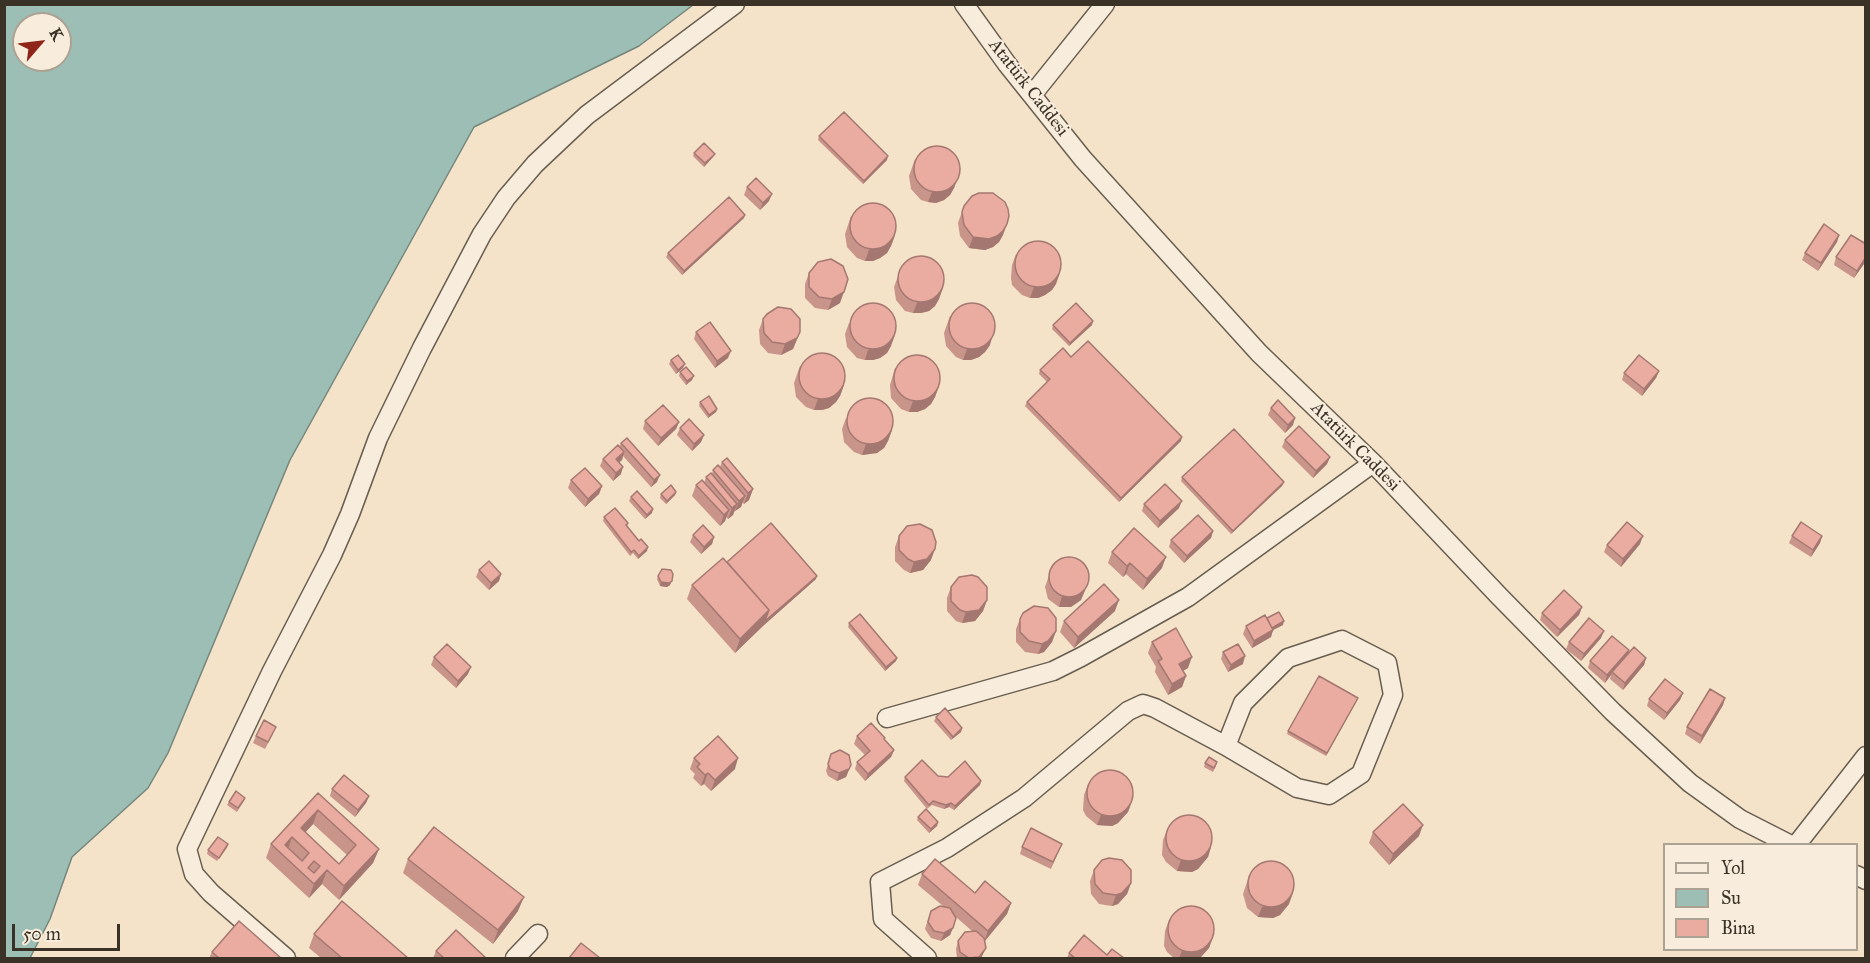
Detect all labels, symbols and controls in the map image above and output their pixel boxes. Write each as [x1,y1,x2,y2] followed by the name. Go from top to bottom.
[12,12,72,72] north arrow
[46,25,68,44] text: K
[983,35,1073,141] street label: Atatürk Caddesi
[1306,398,1404,496] street label: Atatürk Caddesi
[1663,843,1858,951] legend
[1721,857,1745,879] text: Yol
[1721,887,1741,909] text: Su
[15,912,123,950] scale bar
[1721,917,1755,939] text: Bina
[23,923,61,945] text: 50 m

